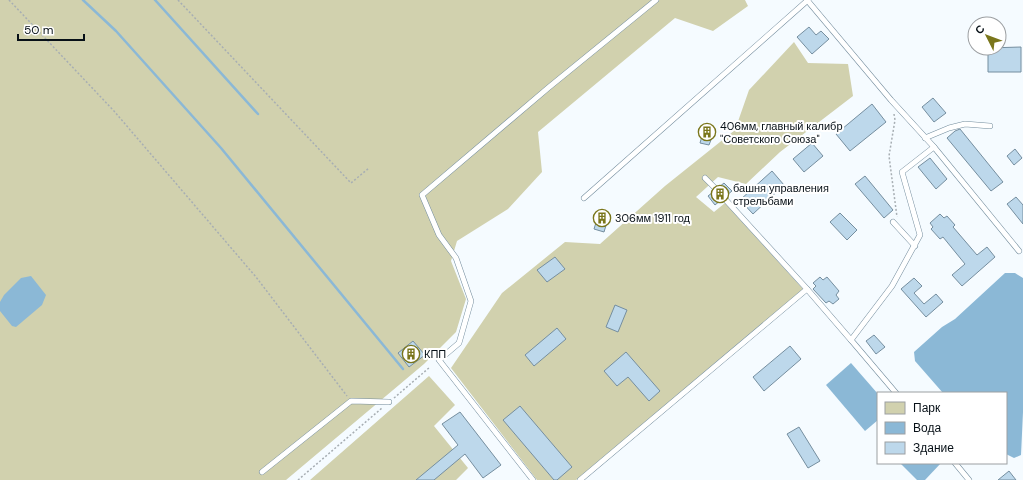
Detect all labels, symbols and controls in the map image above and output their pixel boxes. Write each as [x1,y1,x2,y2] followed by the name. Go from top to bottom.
[18,16,84,42] scale bar
[967,16,1007,56] north arrow
[24,22,53,38] text: 50 m
[972,22,987,37] text: С
[720,119,843,146] place label: 406мм, главный калибр "Советского Союза"
[697,122,717,142] building icon: 406мм, главный калибр "Советского Союза"
[733,181,829,208] place label: башня управления стрельбами
[710,184,730,204] building icon: башня управления стрельбами
[592,208,612,228] building icon: 306мм 1911 год
[615,211,691,225] place label: 306мм 1911 год
[401,344,421,364] building icon: КПП
[424,347,446,361] place label: КПП
[877,392,1007,464] legend
[913,400,941,416] text: Парк
[913,420,941,436] text: Вода
[913,440,954,456] text: Здание

